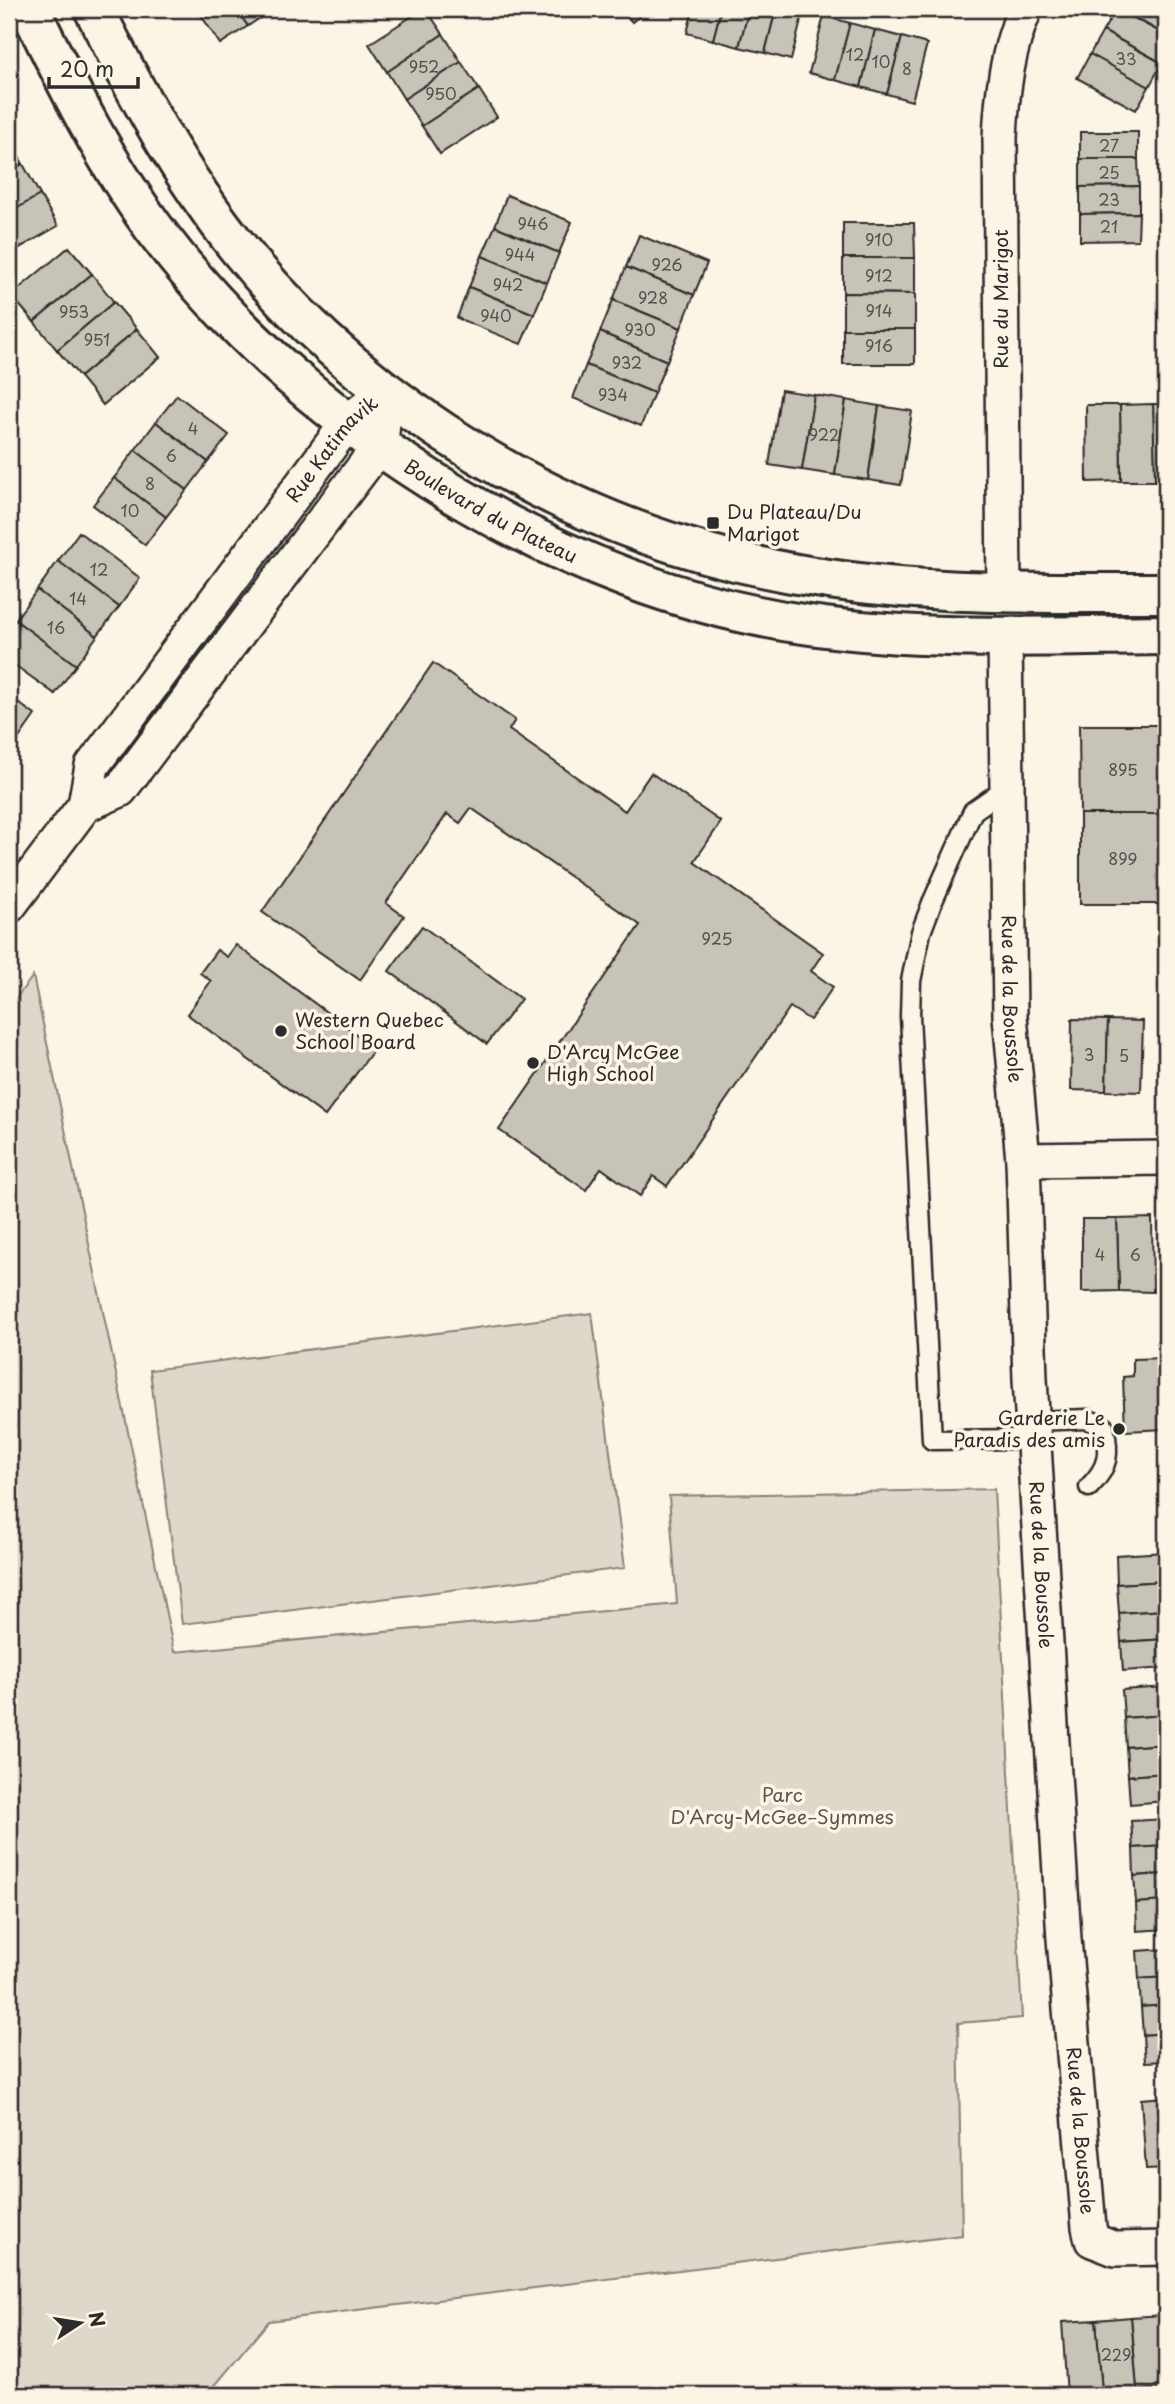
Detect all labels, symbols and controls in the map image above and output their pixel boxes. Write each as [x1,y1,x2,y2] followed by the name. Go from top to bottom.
[846,42,864,66] house number: 12
[49,46,138,90] scale bar
[1115,46,1137,70] house number: 33
[872,49,890,73] house number: 10
[60,52,114,84] text: 20 m
[409,54,439,78] house number: 952
[902,56,912,80] house number: 8
[425,81,457,105] house number: 950
[1099,133,1119,157] house number: 27
[1098,160,1120,184] house number: 25
[1098,187,1120,211] house number: 23
[517,211,549,235] house number: 946
[1100,214,1118,238] house number: 21
[865,227,893,251] house number: 910
[986,229,1014,369] street label: Rue du Marigot
[505,242,535,266] house number: 944
[652,252,683,276] house number: 926
[865,263,893,287] house number: 912
[493,272,523,296] house number: 942
[638,285,668,309] house number: 928
[865,298,893,322] house number: 914
[59,299,89,323] house number: 953
[480,303,512,327] house number: 940
[624,317,656,341] house number: 930
[84,327,110,351] house number: 951
[865,333,893,357] house number: 916
[612,350,642,374] house number: 932
[598,382,628,406] house number: 934
[278,388,384,507] street label: Rue Katimavik
[188,416,198,440] house number: 4
[809,422,839,446] house number: 922
[165,443,177,467] house number: 6
[399,452,582,569] street label: Boulevard du Plateau
[145,471,155,495] house number: 8
[727,497,862,547] place label: Du Plateau/Du Marigot
[121,498,139,522] house number: 10
[705,515,721,531] marker: Du Plateau/Du Marigot
[90,557,108,581] house number: 12
[69,586,87,610] house number: 14
[47,615,65,639] house number: 16
[1108,757,1138,781] house number: 895
[1108,846,1138,870] house number: 899
[996,915,1031,1084] street label: Rue de la Boussole
[702,926,732,950] house number: 925
[295,1005,444,1055] place label: Western Quebec School Board
[273,1023,289,1039] marker: Western Quebec School Board
[547,1037,680,1087] place label: D'Arcy McGee High School
[1084,1042,1094,1066] house number: 3
[1119,1043,1129,1067] house number: 5
[525,1055,541,1071] marker: D'Arcy McGee High School
[1095,1242,1105,1266] house number: 4
[1129,1242,1141,1266] house number: 6
[953,1403,1105,1453] place label: Garderie Le Paradis des amis
[1111,1421,1127,1437] marker: Garderie Le Paradis des amis
[1023,1480,1061,1650] street label: Rue de la Boussole
[670,1780,894,1830] park label: Parc D'Arcy-McGee–Symmes
[1060,2045,1103,2215] street label: Rue de la Boussole
[46,2288,116,2358] north arrow
[82,2309,113,2330] text: N
[1101,2342,1131,2366] house number: 229

